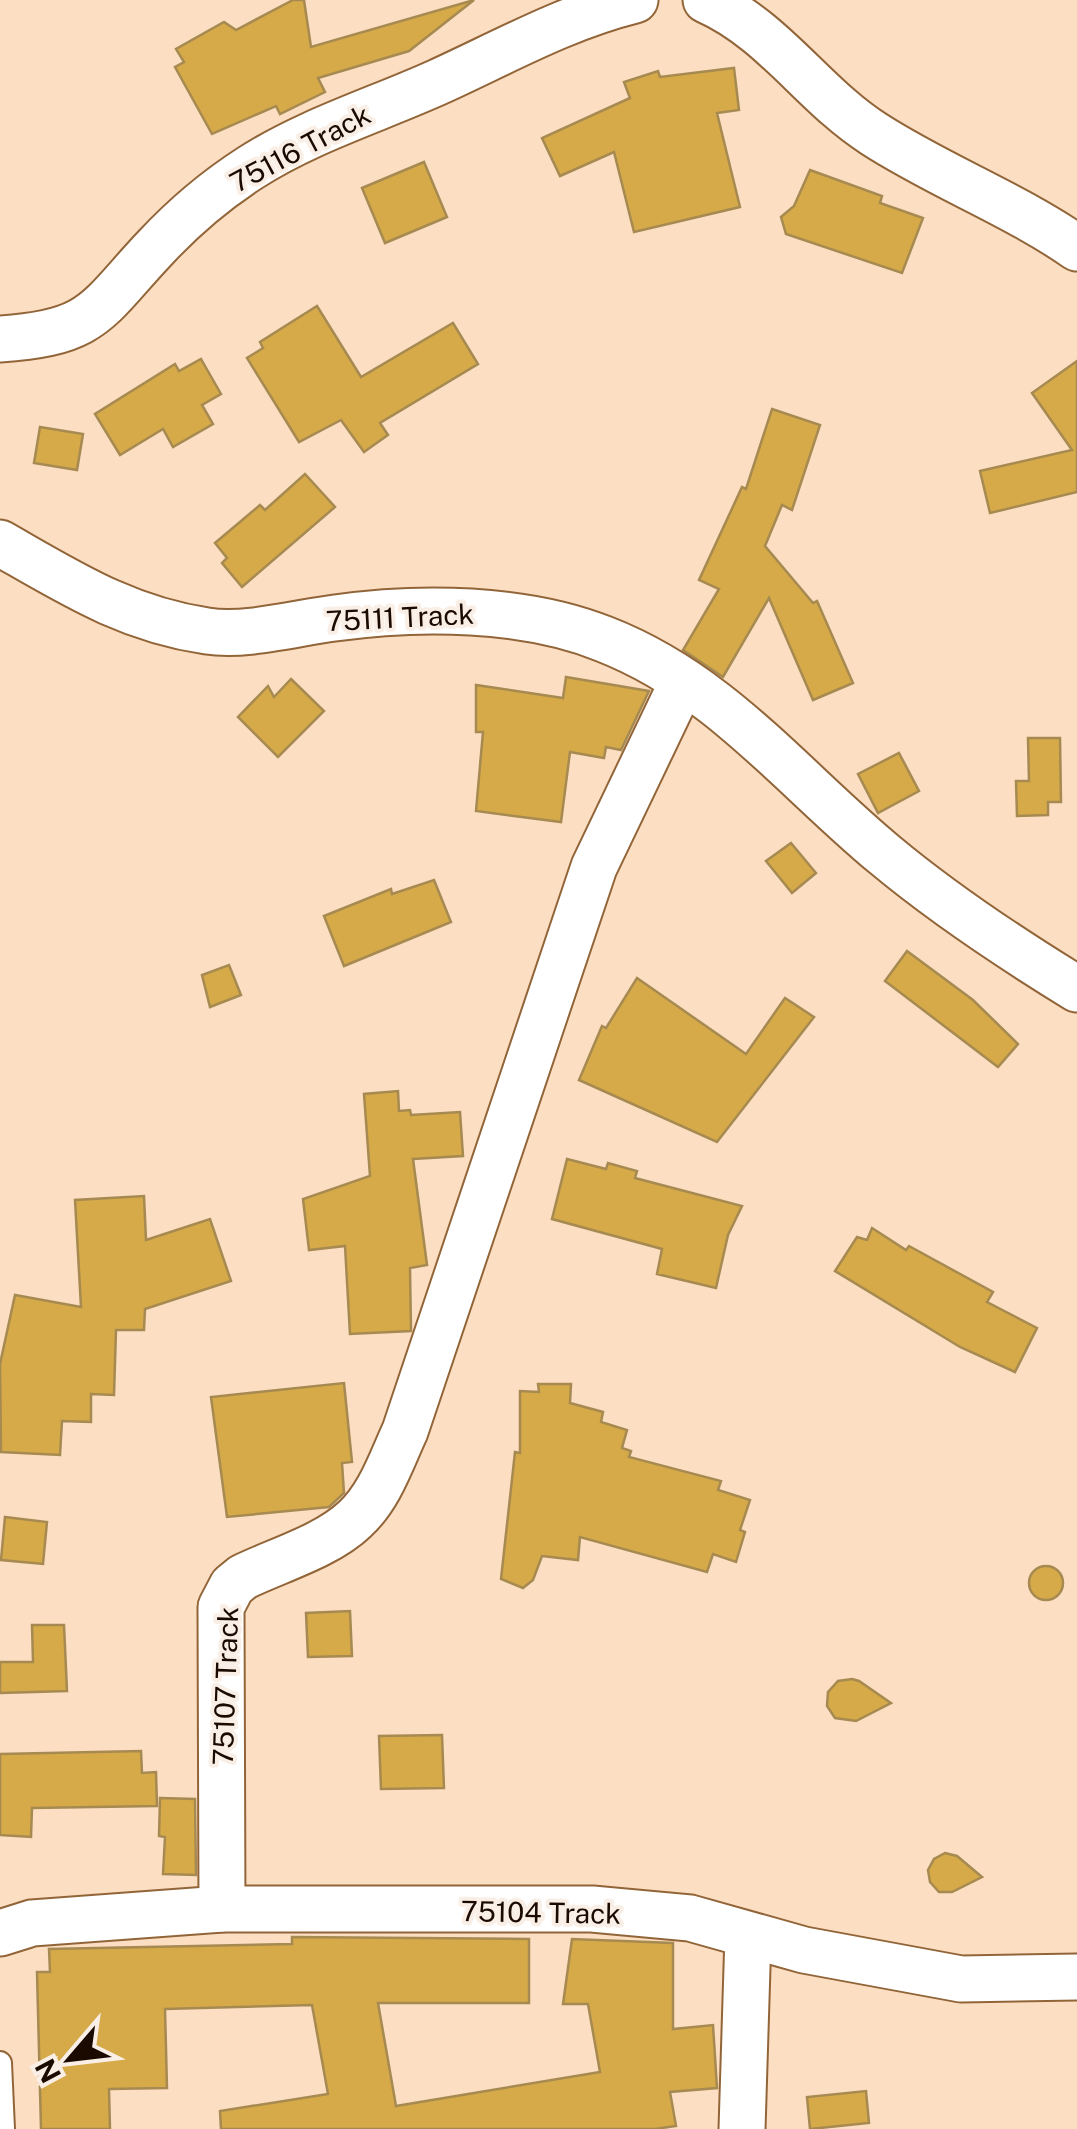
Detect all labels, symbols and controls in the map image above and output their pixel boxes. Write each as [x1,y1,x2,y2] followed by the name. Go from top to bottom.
[224,97,376,199] street label: 75116 Track
[325,597,475,637] street label: 75111 Track
[206,1606,244,1766] street label: 75107 Track
[461,1894,621,1930] street label: 75104 Track
[20,2009,120,2109] north arrow
[28,2054,67,2088] text: N

